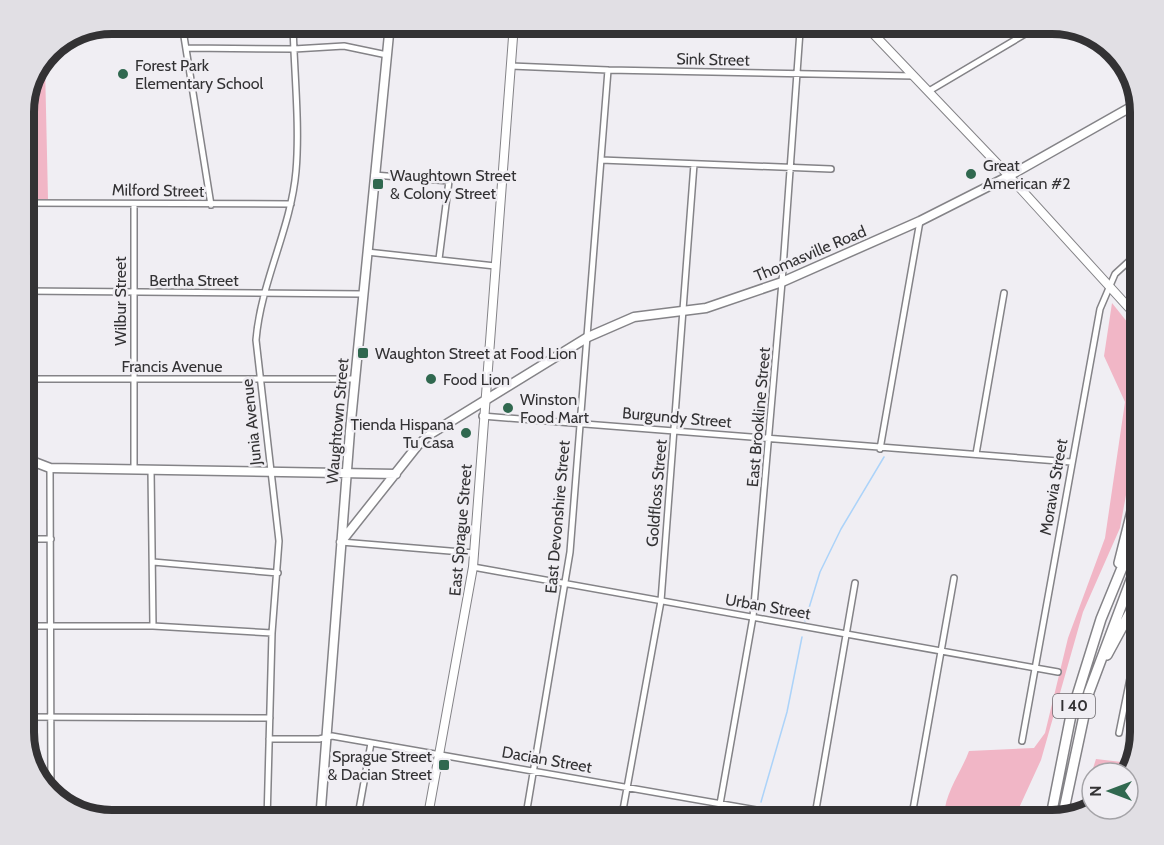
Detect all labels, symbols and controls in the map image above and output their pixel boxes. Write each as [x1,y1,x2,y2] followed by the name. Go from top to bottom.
[676,49,750,70] street label: Sink Street
[135,56,263,93] place label: Forest Park Elementary School
[116,67,130,81] marker: Forest Park Elementary School
[983,156,1071,193] place label: Great American #2
[390,166,517,203] place label: Waughtown Street & Colony Street
[964,167,978,181] marker: Great American #2
[371,177,385,191] marker: Waughtown Street & Colony Street
[112,180,205,201] street label: Milford Street
[751,221,869,286] street label: Thomasville Road
[111,256,130,346] street label: Wilbur Street
[149,271,239,290] street label: Bertha Street
[375,344,577,363] place label: Waughton Street at Food Lion
[356,346,370,360] marker: Waughton Street at Food Lion
[743,346,774,488] street label: East Brookline Street
[122,357,222,376] street label: Francis Avenue
[323,357,353,485] street label: Waughtown Street
[443,370,510,389] place label: Food Lion
[424,372,438,386] marker: Food Lion
[238,378,266,467] street label: Junia Avenue
[520,390,589,427] place label: Winston Food Mart
[501,401,515,415] marker: Winston Food Mart
[621,403,733,432] street label: Burgundy Street
[351,415,454,452] place label: Tienda Hispana Tu Casa
[459,426,473,440] marker: Tienda Hispana Tu Casa
[1036,437,1071,537] street label: Moravia Street
[642,438,671,548] street label: Goldfloss Street
[541,439,574,594] street label: East Devonshire Street
[445,463,476,597] street label: East Sprague Street
[724,590,813,623] street label: Urban Street
[1053,694,1095,718] road number: I 40
[500,742,594,777] street label: Dacian Street
[327,747,433,784] place label: Sprague Street & Dacian Street
[437,758,451,772] marker: Sprague Street & Dacian Street
[1080,761,1140,821] north arrow
[1086,785,1105,797] text: N

